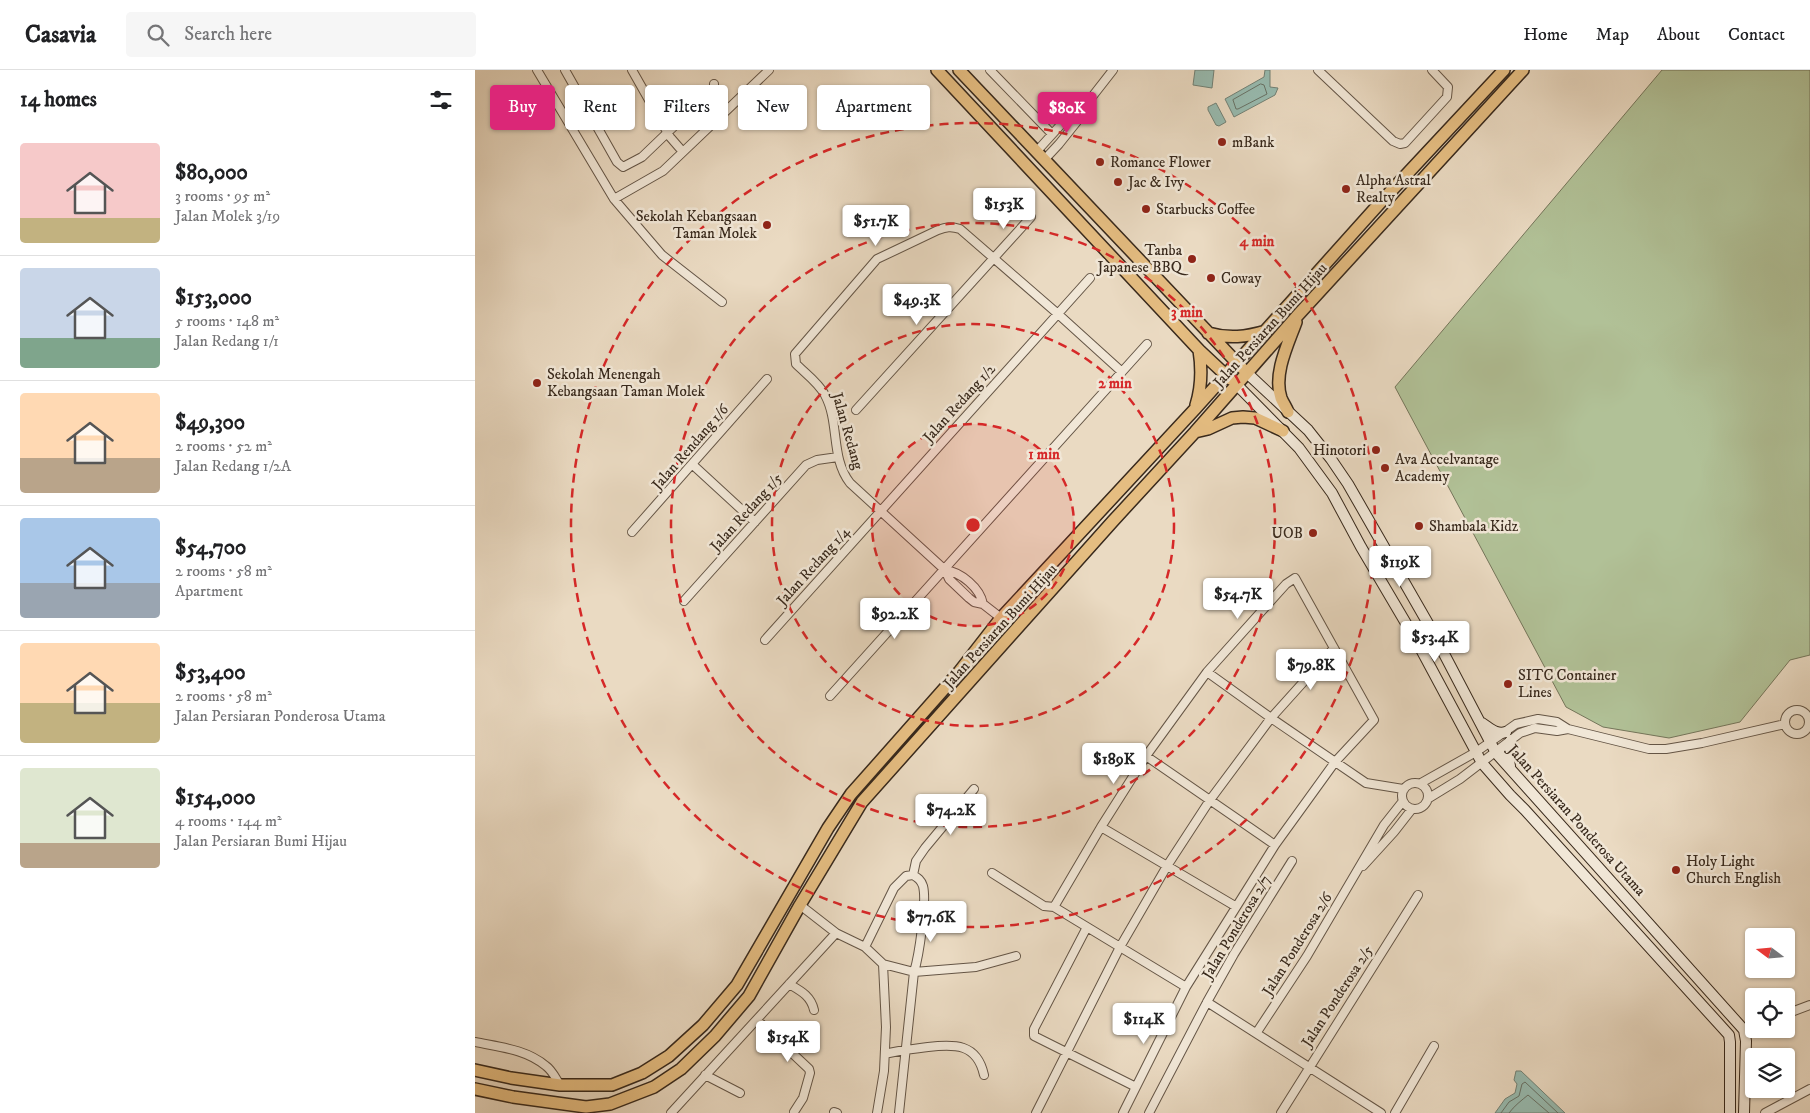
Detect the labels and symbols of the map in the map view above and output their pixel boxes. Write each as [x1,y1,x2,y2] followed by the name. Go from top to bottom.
[1037,92,1097,134] pin: $80K
[1232,133,1275,152] place label: mBank
[1216,136,1228,148] marker: mBank
[1110,153,1211,172] place label: Romance Flower
[1094,156,1106,168] marker: Romance Flower
[1356,171,1431,207] place label: Alpha Astral Realty
[1126,173,1185,192] place label: Jac & Ivy
[1112,176,1124,188] marker: Jac & Ivy
[1340,183,1352,195] marker: Alpha Astral Realty
[969,188,1039,230] pin: $153K
[1156,200,1255,219] place label: Starbucks Coffee
[1140,203,1152,215] marker: Starbucks Coffee
[835,204,917,247] pin: $51.7K
[636,207,758,243] place label: Sekolah Kebangsaan Taman Molek
[761,219,773,231] marker: Sekolah Kebangsaan Taman Molek
[1239,232,1275,251] text: 4 min
[1096,241,1189,277] place label: Tanba Japanese BBQ
[1186,253,1198,265] marker: Tanba Japanese BBQ
[1208,259,1331,393] street label: Jalan Persiaran Bumi Hijau
[1221,269,1262,288] place label: Coway
[1205,272,1217,284] marker: Coway
[876,284,958,326] pin: $49.3K
[1171,303,1203,322] text: 3 min
[918,360,1000,448] street label: Jalan Redang 1/2
[547,365,705,401] place label: Sekolah Menengah Kebangsaan Taman Molek
[1098,374,1132,393] text: 2 min
[531,377,543,389] marker: Sekolah Menengah Kebangsaan Taman Molek
[827,389,868,472] street label: Jalan Redang
[647,400,734,496] street label: Jalan Rendang 1/6
[1313,441,1366,460] place label: Hinotori
[1370,444,1382,456] marker: Hinotori
[1028,445,1060,464] text: 1 min
[1395,450,1499,486] place label: Ava Accelvantage Academy
[1379,462,1391,474] marker: Ava Accelvantage Academy
[705,469,787,557] street label: Jalan Redang 1/5
[964,516,982,534] centre of rings
[1429,517,1519,536] place label: Shambala Kidz
[1413,520,1425,532] marker: Shambala Kidz
[771,522,854,611] street label: Jalan Redang 1/4
[1272,524,1303,543] place label: UOB
[1307,527,1319,539] marker: UOB
[1365,546,1435,588] pin: $119K
[938,560,1061,694] street label: Jalan Persiaran Bumi Hijau
[1197,578,1279,620] pin: $54.7K
[854,598,936,640] pin: $92.2K
[1394,620,1476,663] pin: $53.4K
[1270,648,1352,691] pin: $79.8K
[1518,666,1617,702] place label: SITC Container Lines
[1502,678,1514,690] marker: SITC Container Lines
[1502,739,1650,900] street label: Jalan Persiaran Ponderosa Utama
[1079,742,1149,785] pin: $189K
[910,794,992,836] pin: $74.2K
[1686,852,1781,888] place label: Holy Light Church English
[1670,864,1682,876] marker: Holy Light Church English
[1197,872,1275,984] street label: Jalan Ponderosa 2/7
[1257,888,1337,1001] street label: Jalan Ponderosa 2/6
[890,900,972,943] pin: $77.6K
[1745,928,1795,978] north arrow
[1296,941,1378,1052] street label: Jalan Ponderosa 2/5
[1109,1002,1179,1045] pin: $114K
[753,1020,823,1063] pin: $154K

